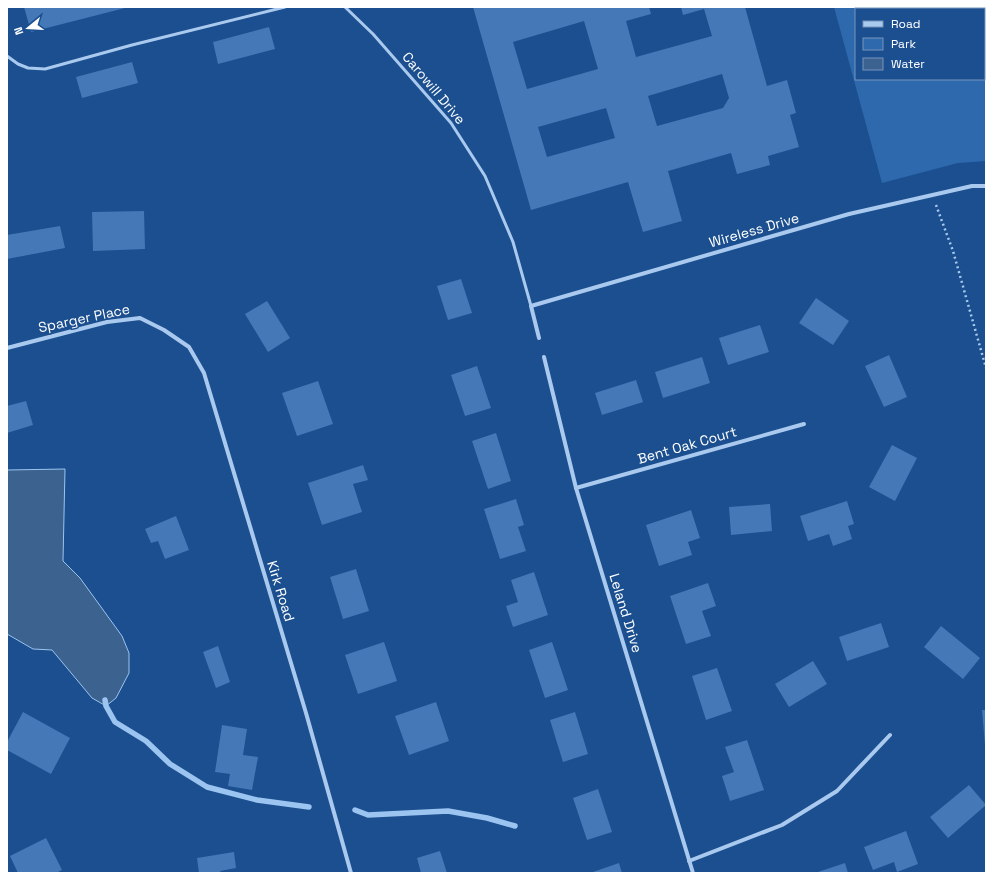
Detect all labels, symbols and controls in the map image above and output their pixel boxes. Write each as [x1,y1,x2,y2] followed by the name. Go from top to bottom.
[8,8,48,48] north arrow
[855,8,985,80] legend
[891,16,920,32] text: Road
[11,25,26,37] text: N
[891,36,916,52] text: Park
[398,48,470,128] street label: Carowill Drive
[891,56,925,72] text: Water
[707,209,801,251] street label: Wireless Drive
[37,300,131,336] street label: Sparger Place
[635,422,739,468] street label: Bent Oak Court
[263,558,299,624] street label: Kirk Road
[605,571,647,655] street label: Leland Drive

